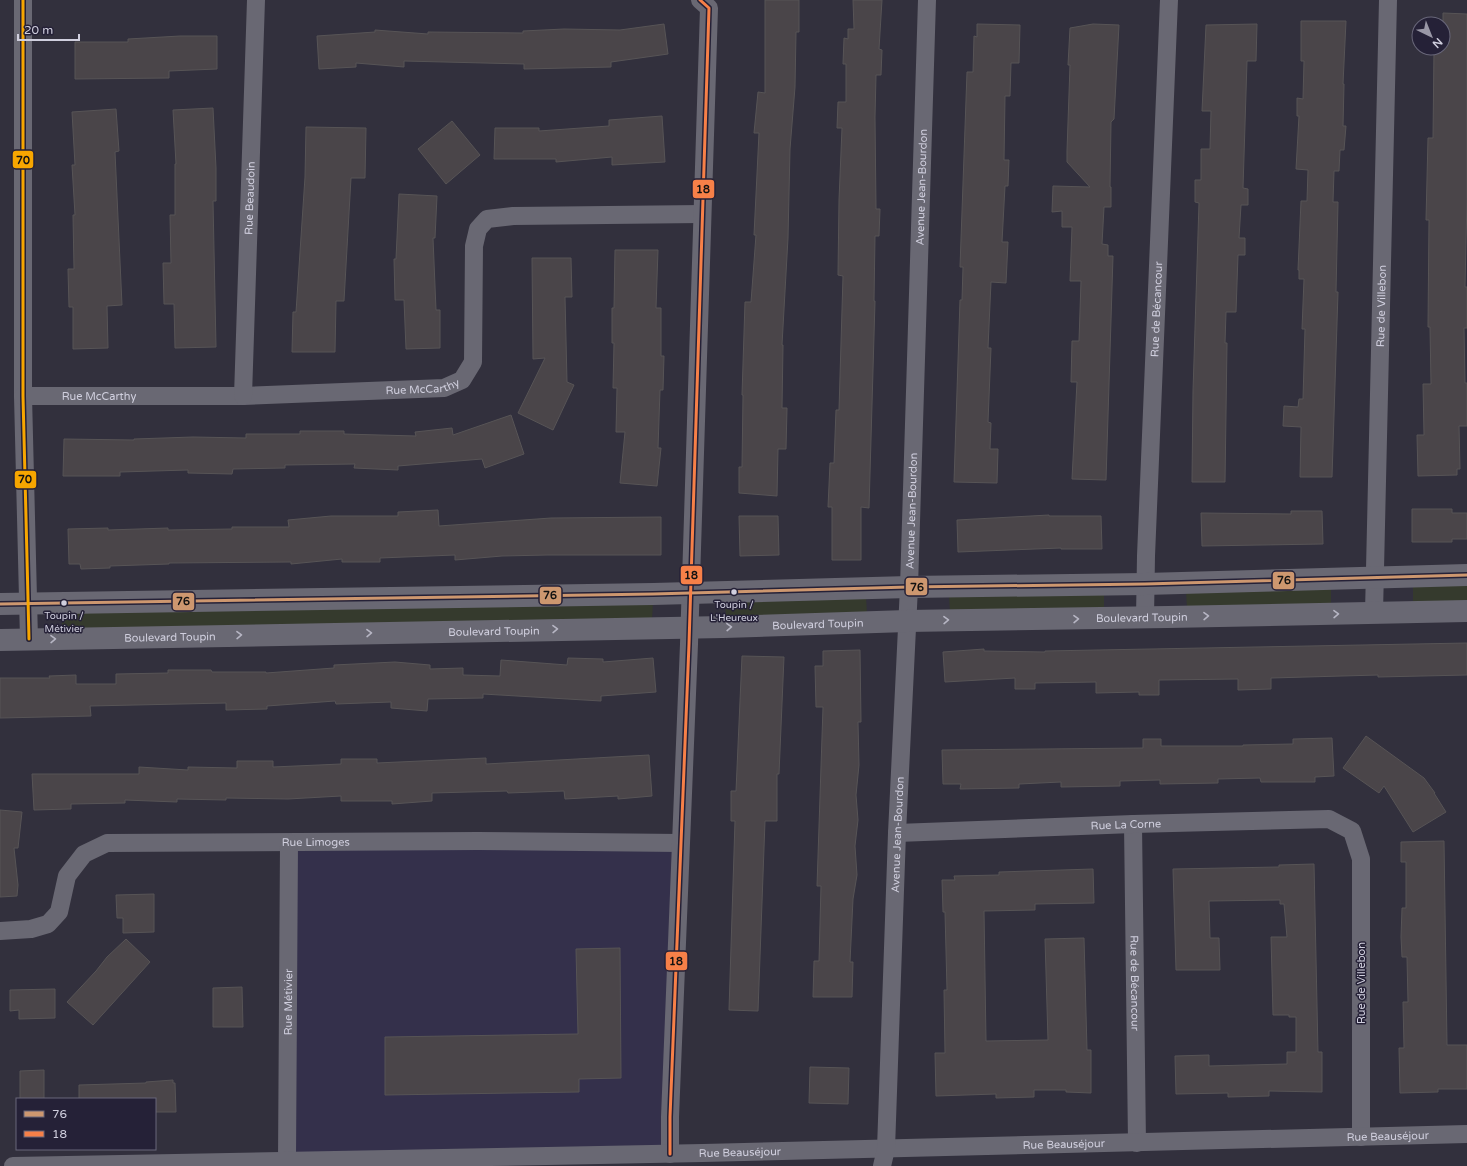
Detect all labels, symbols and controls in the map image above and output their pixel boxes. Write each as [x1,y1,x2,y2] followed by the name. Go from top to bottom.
[18,16,79,42] scale bar
[1411,16,1451,56] north arrow
[24,23,53,37] text: 20 m
[1430,35,1445,51] text: N
[913,129,930,246] street label: Avenue Jean-Bourdon
[12,150,34,169] line badge: 70
[16,154,30,167] text: 70
[242,161,258,235] street label: Rue Beaudoin
[692,179,715,199] line badge: 18
[696,183,710,196] text: 18
[1148,260,1165,357] street label: Rue de Bécancour
[1374,265,1389,347] street label: Rue de Villebon
[385,376,462,397] street label: Rue McCarthy
[62,390,136,403] street label: Rue McCarthy
[904,453,920,569] street label: Avenue Jean-Bourdon
[14,470,37,489] line badge: 70
[18,473,32,486] text: 70
[680,565,703,585] line badge: 18
[684,569,698,582] text: 18
[1272,571,1295,590] line badge: 76
[1277,574,1291,587] text: 76
[905,577,928,596] line badge: 76
[910,581,924,594] text: 76
[539,586,562,605] line badge: 76
[729,587,739,597] marker: Toupin / L'Heureux
[543,589,557,602] text: 76
[172,592,195,611] line badge: 76
[176,595,190,608] text: 76
[59,598,69,608] marker: Toupin / Métivier
[710,599,758,624] place label: Toupin / L'Heureux
[44,610,84,635] place label: Toupin / Métivier
[1333,610,1339,618] one-way arrow
[1096,611,1188,625] street label: Boulevard Toupin
[1203,612,1209,621] one-way arrow
[1073,614,1079,623] one-way arrow
[772,616,864,632] street label: Boulevard Toupin
[943,616,949,624] one-way arrow
[726,622,732,631] one-way arrow
[448,624,540,639] street label: Boulevard Toupin
[552,625,558,633] one-way arrow
[366,628,372,637] one-way arrow
[124,630,216,645] street label: Boulevard Toupin
[236,631,242,639] one-way arrow
[50,635,56,643] one-way arrow
[889,776,907,893] street label: Avenue Jean-Bourdon
[1090,817,1161,833] street label: Rue La Corne
[282,836,350,849] street label: Rue Limoges
[1127,935,1142,1032] street label: Rue de Bécancour
[1355,942,1368,1024] street label: Rue de Villebon
[665,951,688,971] line badge: 18
[669,955,683,968] text: 18
[282,968,295,1035] street label: Rue Métivier
[16,1098,156,1150] legend
[52,1107,67,1121] text: 76
[52,1127,67,1141] text: 18
[1346,1129,1430,1144] street label: Rue Beauséjour
[1023,1137,1106,1152] street label: Rue Beauséjour
[699,1145,782,1160] street label: Rue Beauséjour

